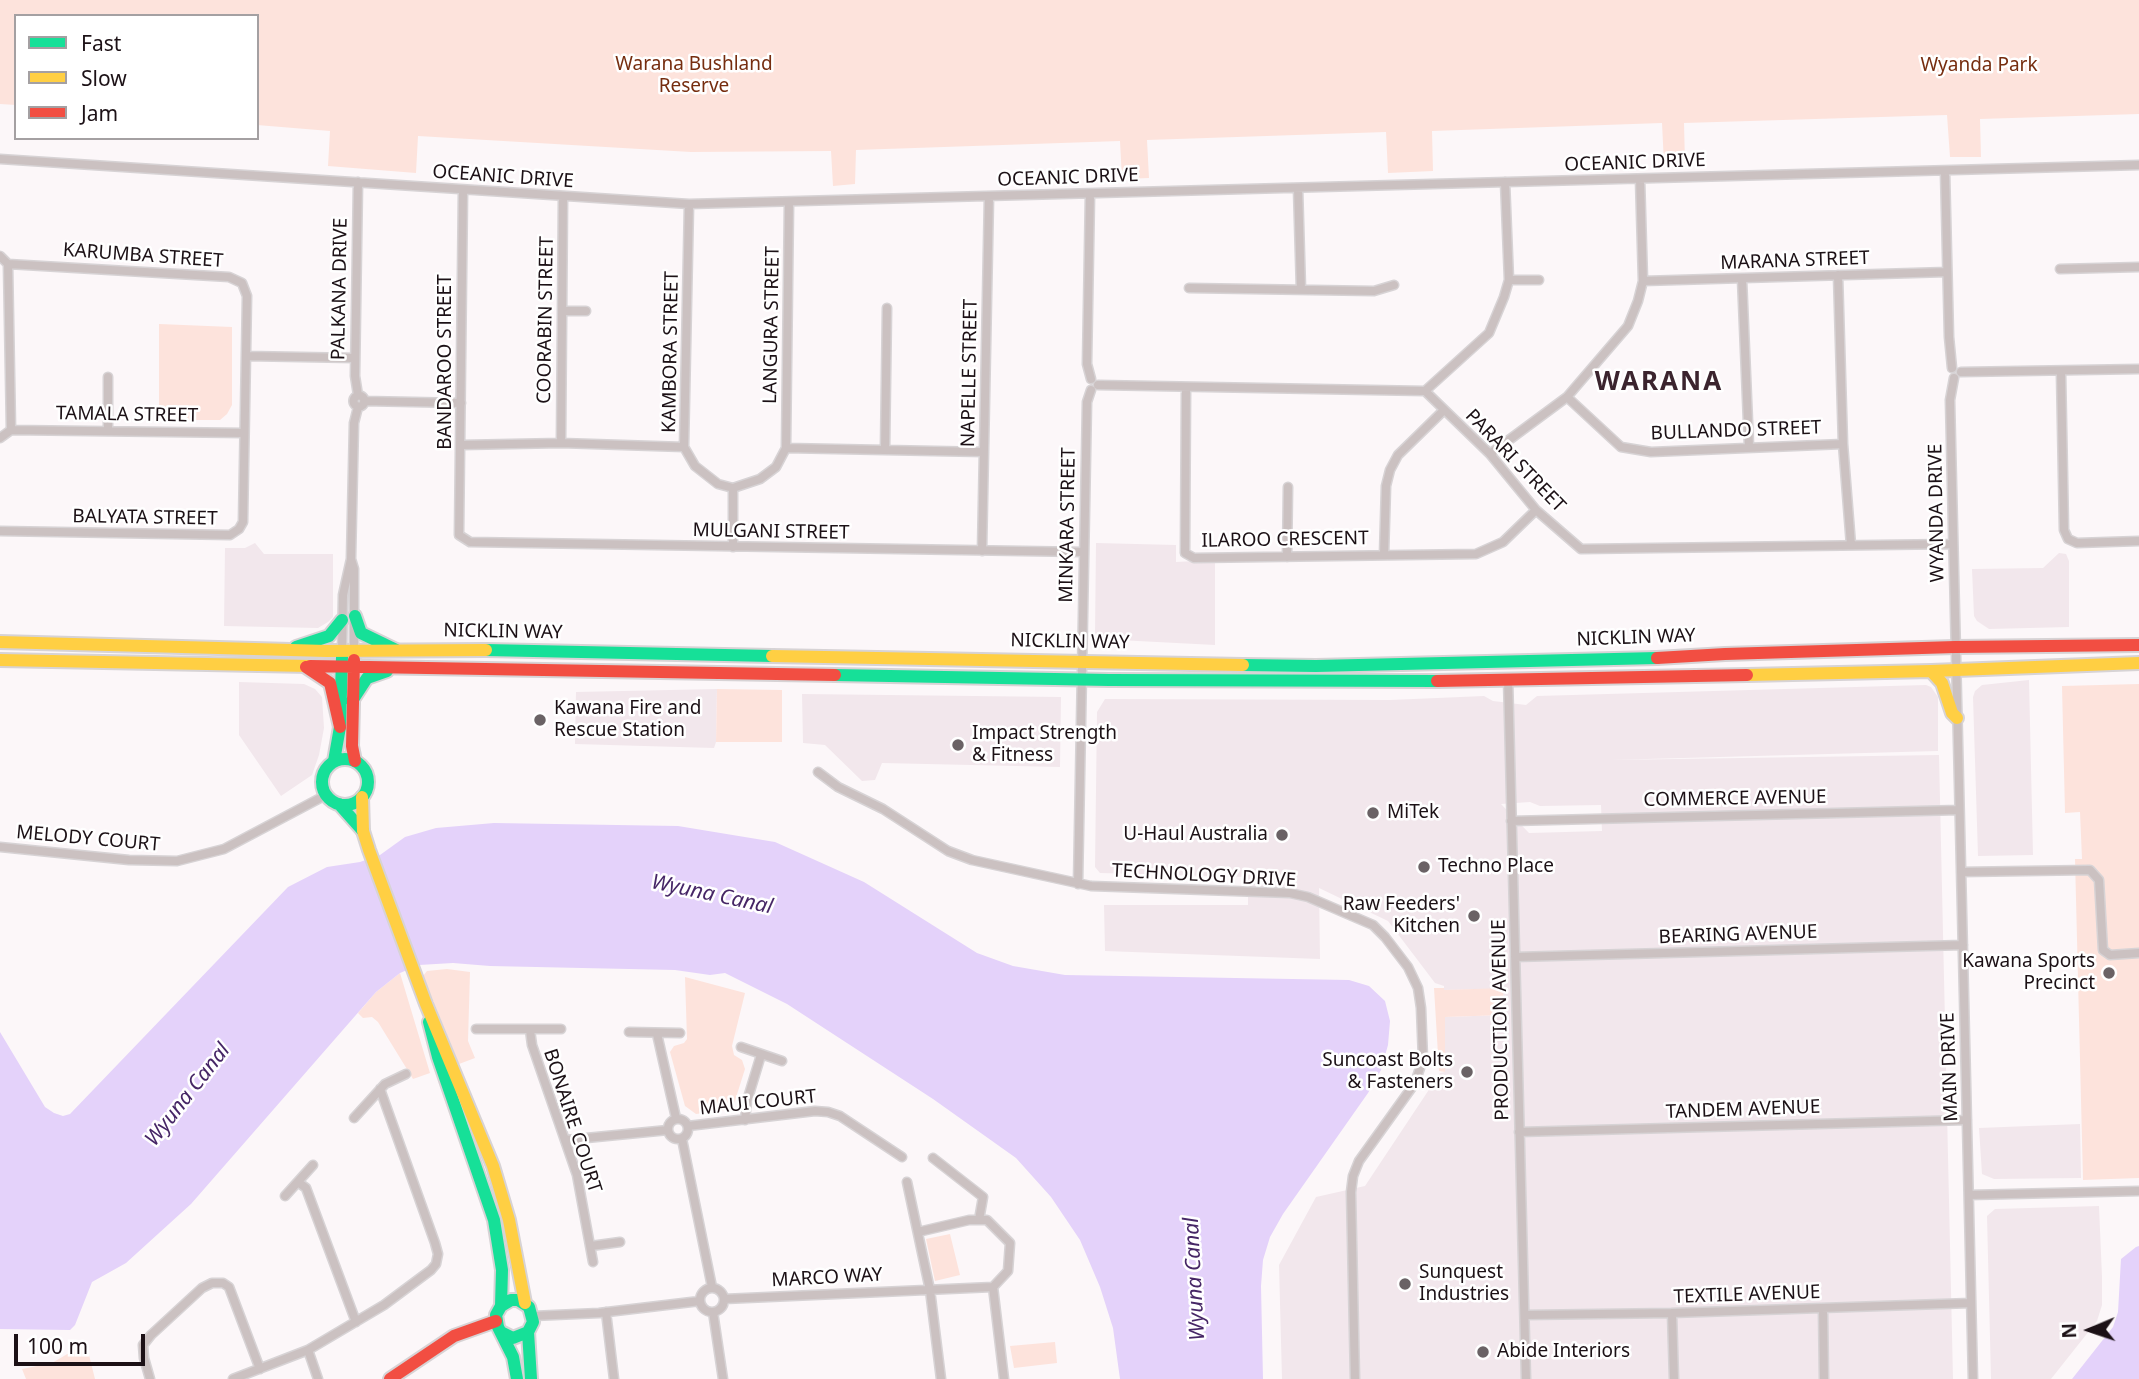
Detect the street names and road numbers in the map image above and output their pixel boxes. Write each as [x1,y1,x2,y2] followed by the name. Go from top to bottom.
[1564,149,1706,177] street label: OCEANIC DRIVE
[432,161,574,193] street label: OCEANIC DRIVE
[997,164,1139,192] street label: OCEANIC DRIVE
[327,218,353,360] street label: PALKANA DRIVE
[533,236,559,404] street label: COORABIN STREET
[62,239,224,273] street label: KARUMBA STREET
[759,246,785,404] street label: LANGURA STREET
[1720,247,1870,275] street label: MARANA STREET
[658,271,684,433] street label: KAMBORA STREET
[435,274,457,450] street label: BANDAROO STREET
[957,299,983,447] street label: NAPELLE STREET
[56,402,198,428] street label: TAMALA STREET
[1460,405,1570,517] street label: PARARI STREET
[1650,417,1822,445] street label: BULLANDO STREET
[1924,444,1950,582] street label: WYANDA DRIVE
[1055,447,1081,603] street label: MINKARA STREET
[72,505,218,531] street label: BALYATA STREET
[692,519,850,545] street label: MULGANI STREET
[1201,527,1369,553] street label: ILAROO CRESCENT
[443,620,563,644] street label: NICKLIN WAY
[1576,625,1696,651] street label: NICKLIN WAY
[1010,630,1130,654] street label: NICKLIN WAY
[1643,786,1827,812] street label: COMMERCE AVENUE
[15,821,161,857] street label: MELODY COURT
[1111,860,1297,892] street label: TECHNOLOGY DRIVE
[1488,919,1514,1121] street label: PRODUCTION AVENUE
[1658,921,1818,949] street label: BEARING AVENUE
[1937,1012,1963,1122] street label: MAIN DRIVE
[538,1046,606,1196] street label: BONAIRE COURT
[698,1086,818,1120] street label: MAUI COURT
[1665,1096,1821,1124] street label: TANDEM AVENUE
[771,1264,883,1292] street label: MARCO WAY
[1673,1281,1821,1309] street label: TEXTILE AVENUE

